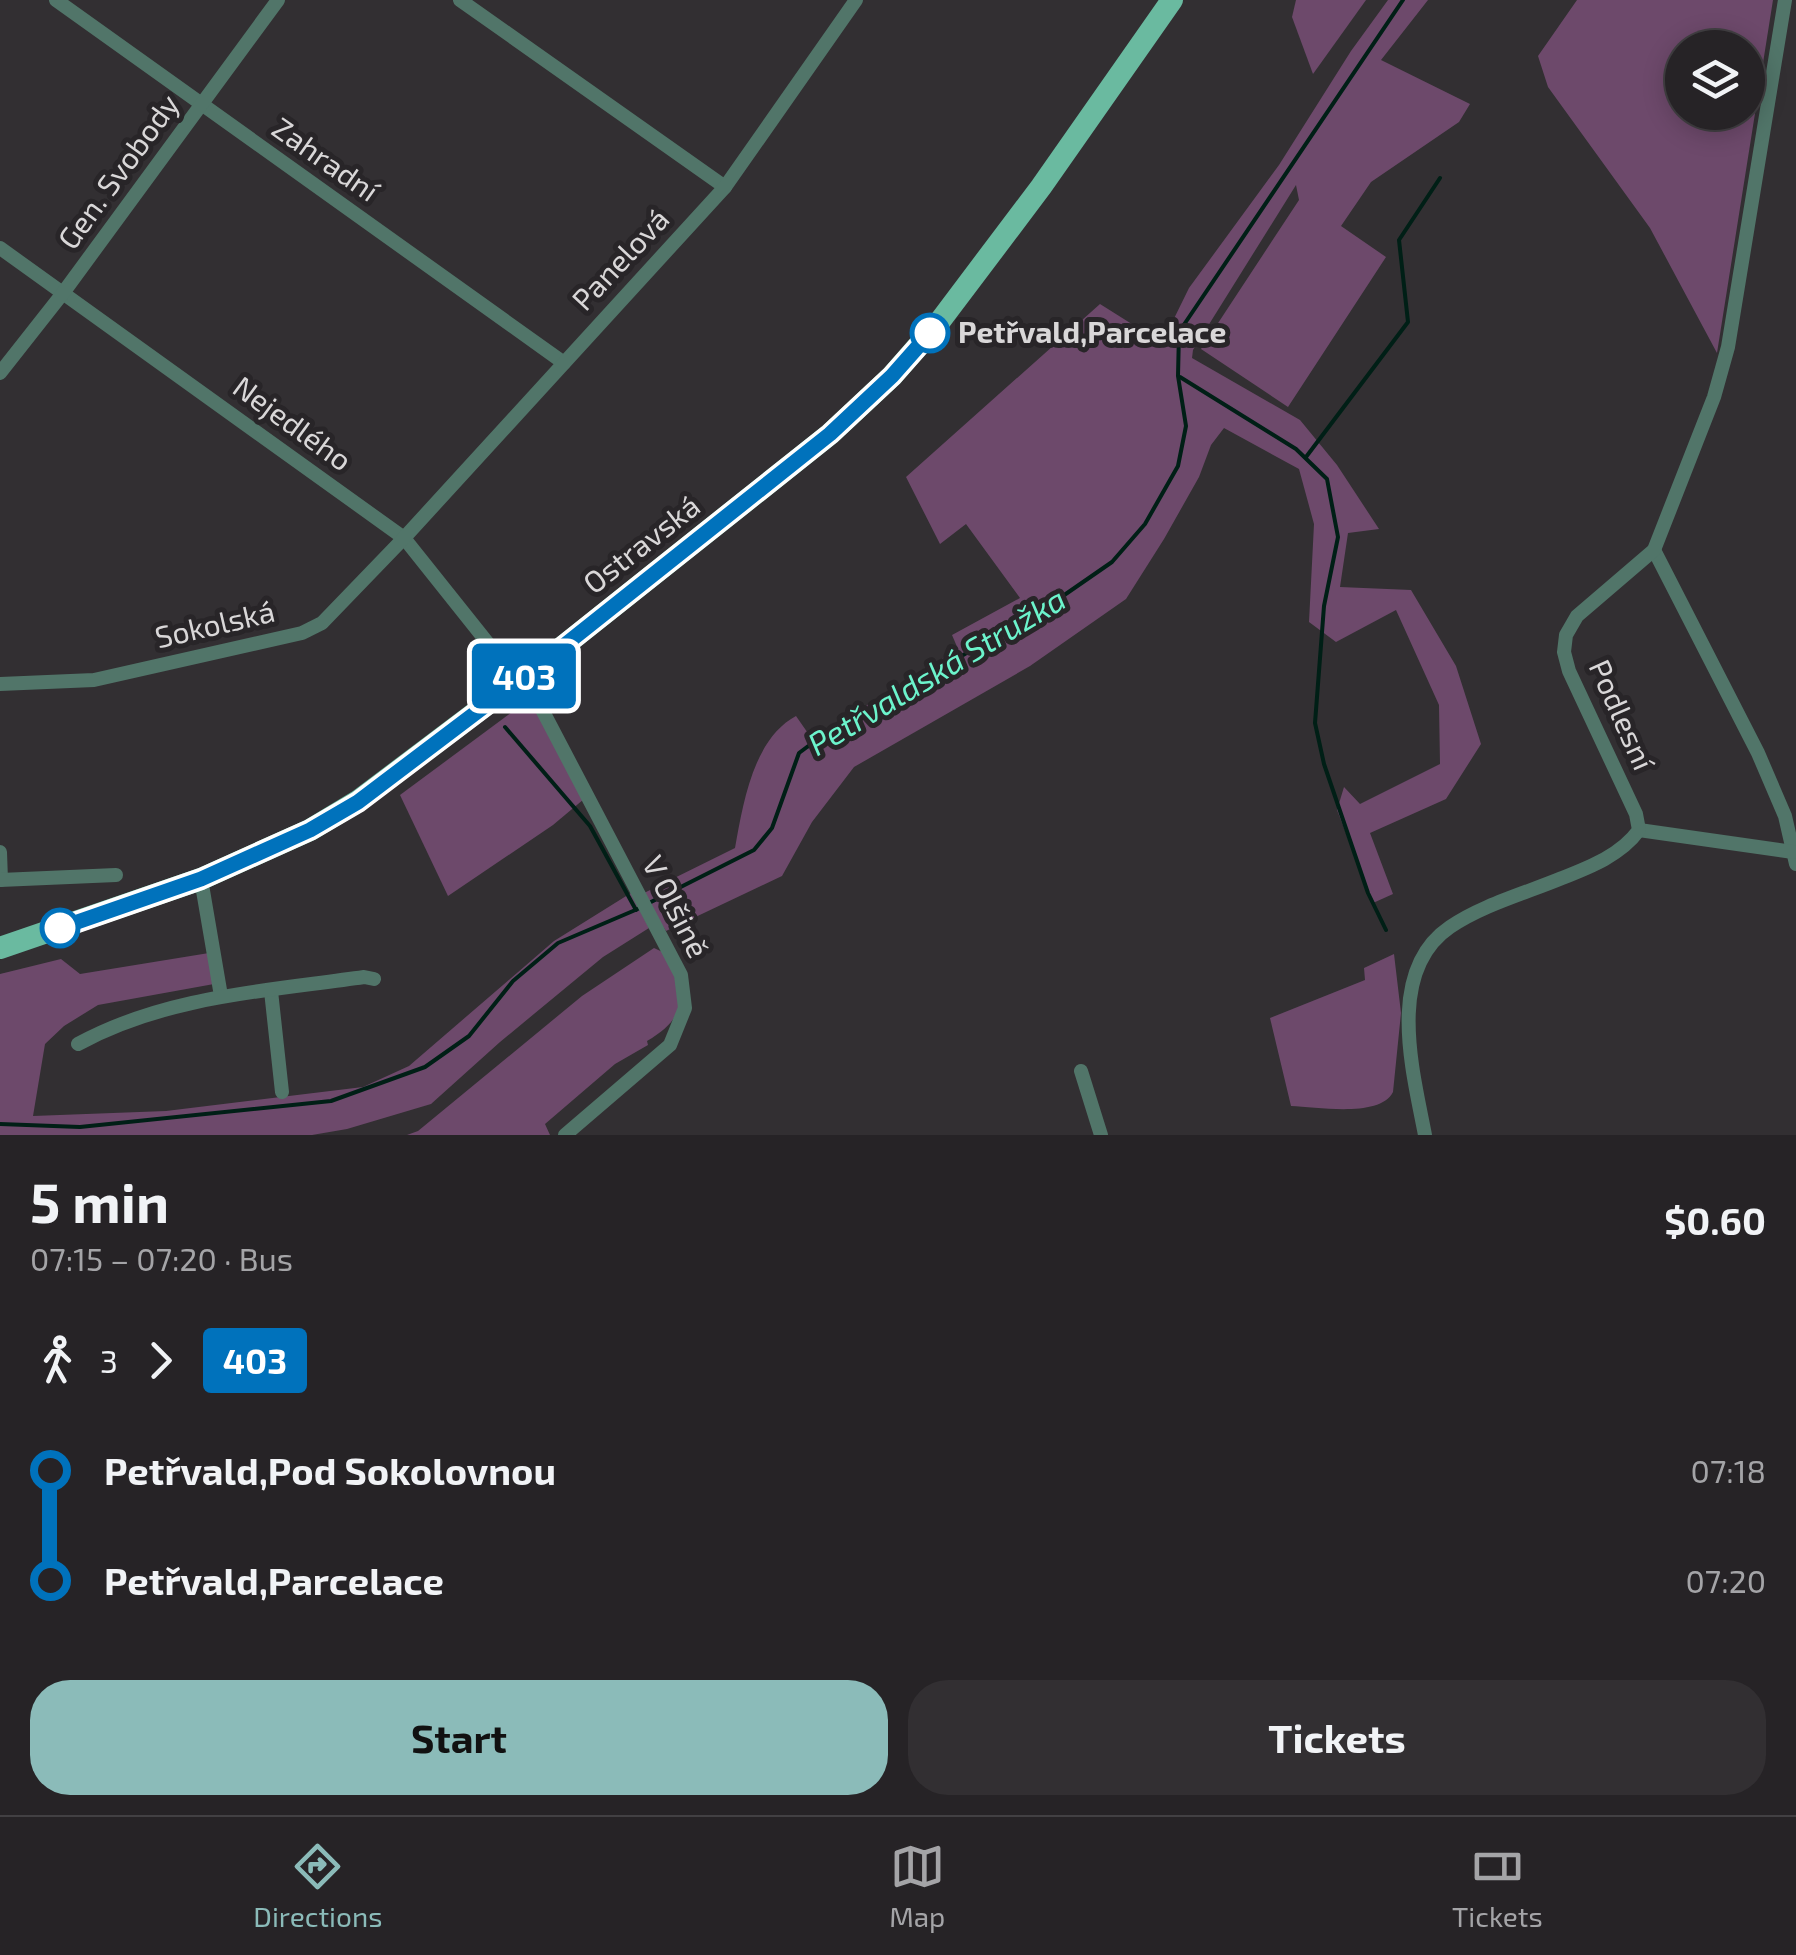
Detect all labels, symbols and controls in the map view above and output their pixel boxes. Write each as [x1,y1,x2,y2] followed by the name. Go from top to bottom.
[1665,30,1765,130] map controls
[1665,30,1765,130] button: layers
[49,86,186,255] street label: Gen. Svobody
[266,109,387,209] street label: Zahradní
[564,200,676,317] street label: Panelová
[958,313,1226,349] place label: Petřvald,Parcelace
[911,314,949,352] marker: Petřvald,Parcelace
[227,367,359,477] street label: Nejedlého
[575,487,706,600] street label: Ostravská
[800,578,1072,762] water label: Petřvaldská Stružka
[151,592,278,654] street label: Sokolská
[466,644,582,708] line badge: 403
[1583,653,1664,776] street label: Podlesní
[492,655,556,697] text: 403
[636,849,718,963] street label: V Olšině
[41,909,79,947] unlabelled marker
[30,1168,169,1234] text: 5 min
[1664,1197,1766,1243] text: $0.60
[30,1239,293,1277] text: 07:15 – 07:20 · Bus
[30,1333,85,1388] icon: walk
[133,1333,188,1388] icon: forward
[223,1339,287,1381] text: 403
[100,1341,118,1379] text: 3
[104,1447,556,1493] text: Petřvald,Pod Sokolovnou
[1691,1451,1766,1489] text: 07:18
[104,1557,444,1603] text: Petřvald,Parcelace
[1685,1561,1766,1599] text: 07:20
[30,1680,888,1795] button: Start
[908,1680,1766,1795] button: Tickets
[253,1839,382,1933] tab: Directions
[889,1839,945,1933] tab: Map
[1452,1839,1543,1933] tab: Tickets

